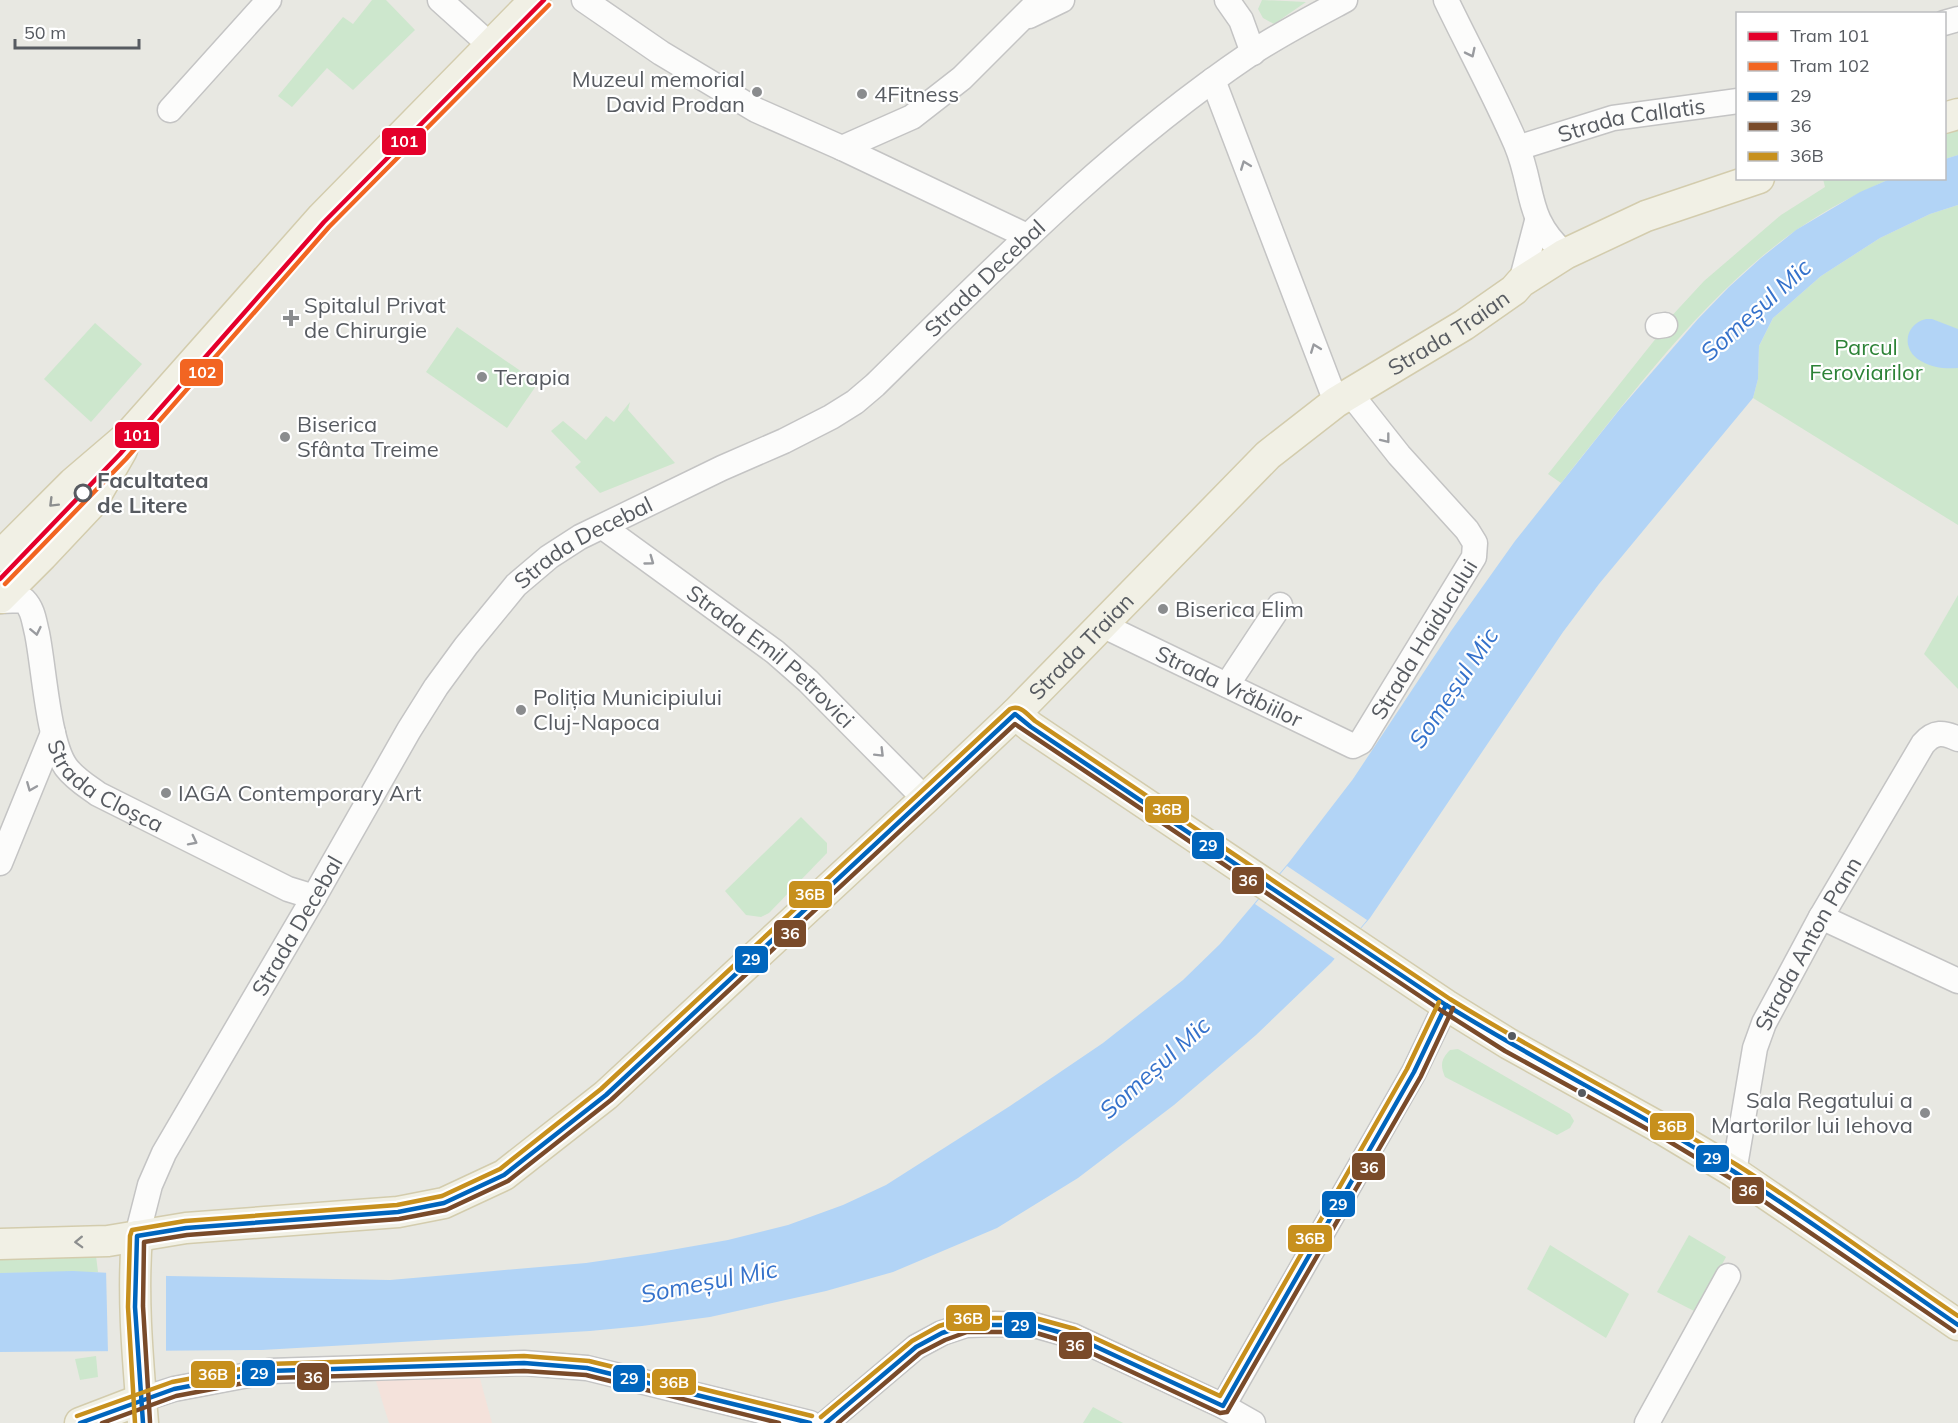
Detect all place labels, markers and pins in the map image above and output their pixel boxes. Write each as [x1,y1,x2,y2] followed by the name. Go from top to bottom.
[572,65,745,118] place label: Muzeul memorial David Prodan
[874,80,959,108] place label: 4Fitness
[750,85,764,99] marker: Muzeul memorial David Prodan
[855,87,869,101] marker: 4Fitness
[304,291,446,344] place label: Spitalul Privat de Chirurgie
[282,309,300,327] marker: Spitalul Privat de Chirurgie
[494,363,570,391] place label: Terapia
[475,370,489,384] marker: Terapia
[297,410,439,463] place label: Biserica Sfânta Treime
[278,430,292,444] marker: Biserica Sfânta Treime
[97,466,209,519] place label: Facultatea de Litere
[74,484,92,502] marker: Facultatea de Litere
[1175,595,1304,623] place label: Biserica Elim
[1156,602,1170,616] marker: Biserica Elim
[533,683,722,736] place label: Poliția Municipiului Cluj-Napoca
[514,703,528,717] marker: Poliția Municipiului Cluj-Napoca
[178,779,422,807] place label: IAGA Contemporary Art
[159,786,173,800] marker: IAGA Contemporary Art
[1506,1030,1518,1042] unlabelled marker
[1711,1086,1913,1139] place label: Sala Regatului a Martorilor lui Iehova
[1576,1087,1588,1099] unlabelled marker
[1918,1106,1932,1120] marker: Sala Regatului a Martorilor lui Iehova

